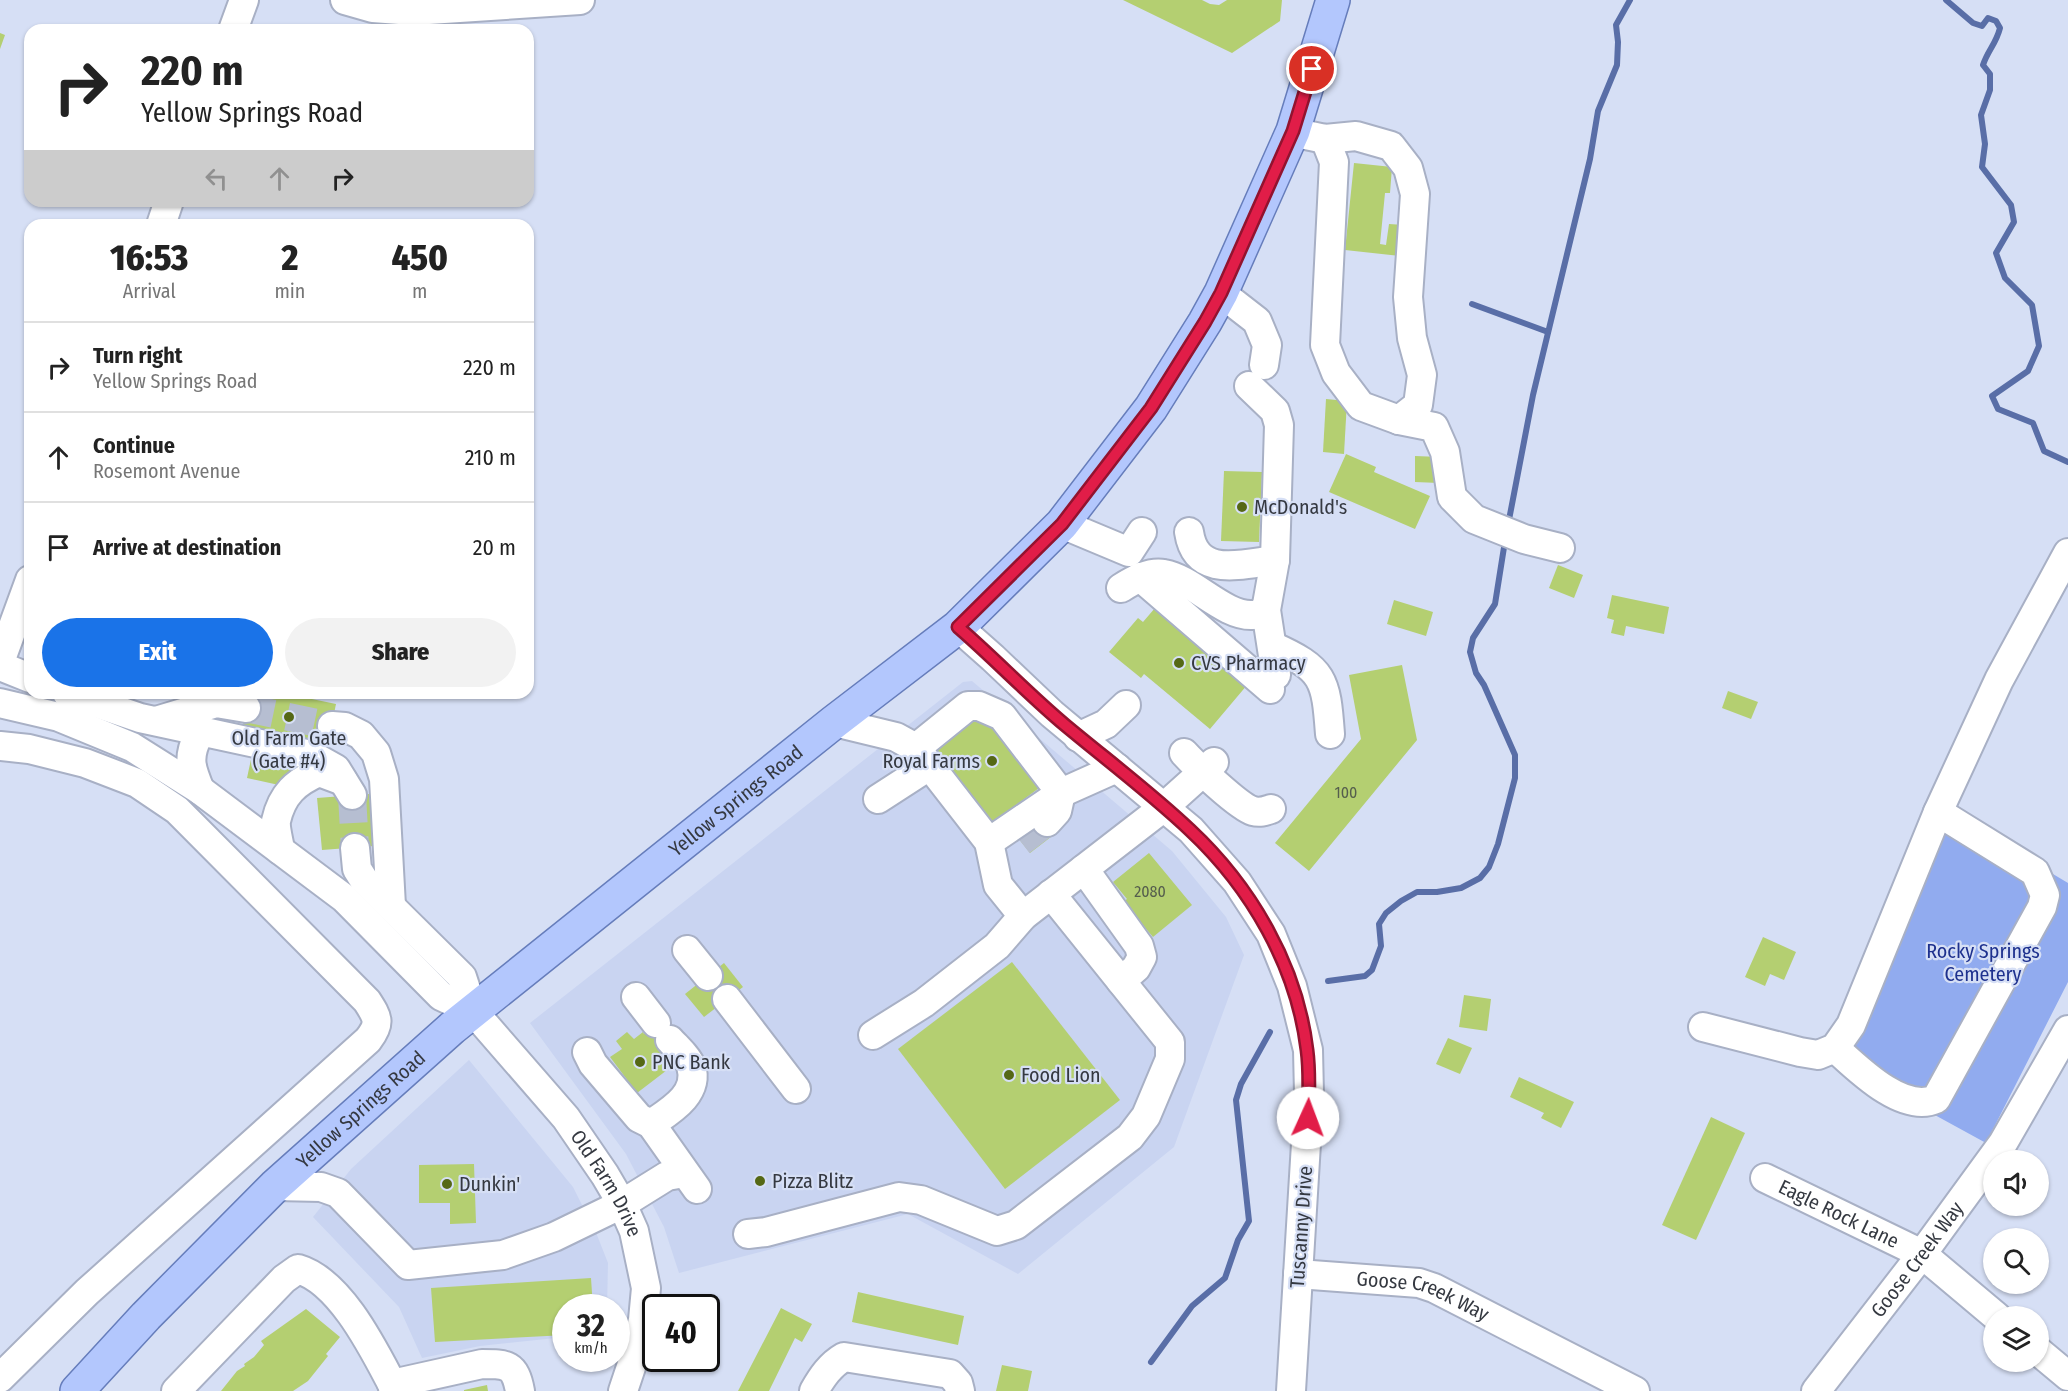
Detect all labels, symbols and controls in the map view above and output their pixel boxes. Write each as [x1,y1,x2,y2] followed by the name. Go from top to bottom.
[1286,43,1337,94] pin
[141,46,244,96] text: 220 m
[42,48,120,126] icon: right
[1295,52,1328,85] icon: arrive
[141,97,363,129] text: Yellow Springs Road
[200,162,233,195] icon: left
[263,162,296,195] icon: ahead
[326,162,359,195] icon: right
[110,236,188,280] text: 16:53
[281,236,298,280] text: 2
[391,236,448,280] text: 450
[123,279,176,303] text: Arrival
[274,279,305,303] text: min
[412,279,427,303] text: m
[93,342,182,369] text: Turn right
[42,351,75,384] icon: right
[463,354,516,381] text: 220 m
[93,369,258,393] text: Yellow Springs Road
[93,432,175,459] text: Continue
[42,441,75,474] icon: ahead
[465,444,516,471] text: 210 m
[93,459,240,483] text: Rosemont Avenue
[1254,495,1347,519] place label: McDonald's
[1235,500,1249,514] marker: McDonald's
[42,531,75,564] icon: arrive
[93,534,281,561] text: Arrive at destination
[473,534,516,561] text: 20 m
[42,618,273,687] button: Exit
[285,618,516,687] button: Share
[1191,651,1306,675] place label: CVS Pharmacy
[1172,656,1186,670] marker: CVS Pharmacy
[282,710,296,724] marker: Old Farm Gate (Gate #4)
[232,726,346,773] place label: Old Farm Gate (Gate #4)
[664,740,808,861] street label: Yellow Springs Road
[882,749,980,773] place label: Royal Farms
[985,754,999,768] marker: Royal Farms
[1335,783,1357,802] house number: 100
[1134,882,1166,901] house number: 2080
[1926,939,2040,986] park label: Rocky Springs Cemetery
[291,1046,430,1173] street label: Yellow Springs Road
[652,1050,731,1074] place label: PNC Bank
[633,1055,647,1069] marker: PNC Bank
[1021,1063,1100,1087] place label: Food Lion
[1002,1068,1016,1082] marker: Food Lion
[1276,1086,1340,1150] position arrow
[566,1125,647,1240] street label: Old Farm Drive
[1983,1150,2049,1372] map controls
[1983,1150,2049,1216] button: sound
[1285,1165,1317,1289] street label: Tuscanny Drive
[772,1169,853,1193] place label: Pizza Blitz
[459,1172,520,1196] place label: Dunkin'
[753,1174,767,1188] marker: Pizza Blitz
[1775,1174,1903,1253] street label: Eagle Rock Lane
[440,1177,454,1191] marker: Dunkin'
[1866,1197,1968,1322] street label: Goose Creek Way
[1983,1228,2049,1294] button: search
[1356,1266,1493,1326] street label: Goose Creek Way
[642,1294,720,1372] speed limit sign: 40
[1983,1306,2049,1372] button: layers
[577,1308,605,1344] text: 32
[574,1339,608,1357] text: km/h

